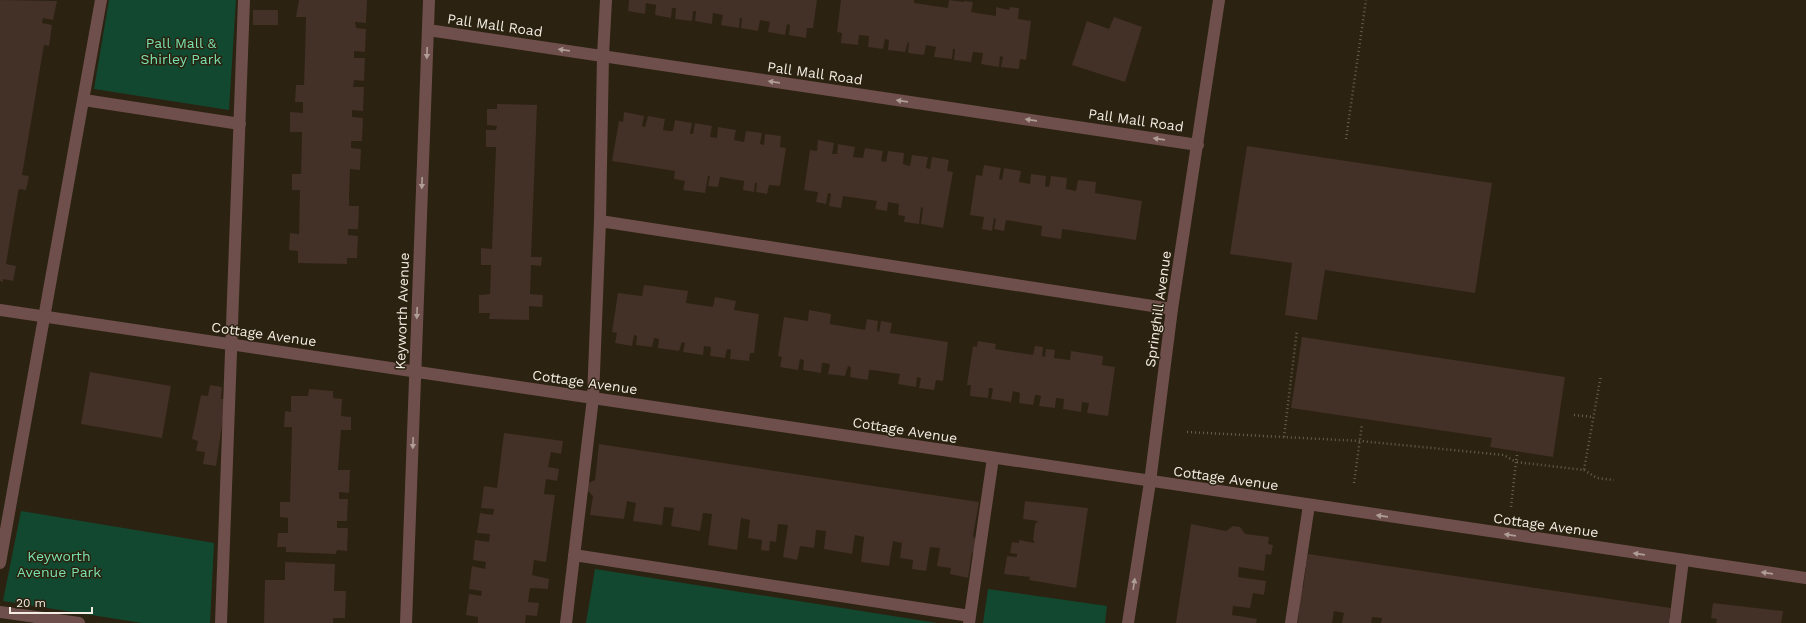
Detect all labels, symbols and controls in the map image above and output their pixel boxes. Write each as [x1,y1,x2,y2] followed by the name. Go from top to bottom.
[446,10,544,40] street label: Pall Mall Road
[141,35,221,67] park label: Pall Mall & Shirley Park
[424,47,430,60] one-way arrow
[558,47,570,53] one-way arrow
[766,58,864,88] street label: Pall Mall Road
[768,79,780,85] one-way arrow
[896,98,908,104] one-way arrow
[1087,105,1185,135] street label: Pall Mall Road
[1025,117,1037,123] one-way arrow
[1153,136,1165,142] one-way arrow
[419,177,426,189] one-way arrow
[1142,250,1174,368] street label: Springhill Avenue
[392,252,412,370] street label: Keyworth Avenue
[414,307,421,319] one-way arrow
[210,319,318,349] street label: Cottage Avenue
[531,367,639,397] street label: Cottage Avenue
[851,414,959,446] street label: Cottage Avenue
[409,437,416,449] one-way arrow
[1172,463,1280,493] street label: Cottage Avenue
[1492,510,1600,540] street label: Cottage Avenue
[1375,513,1388,519] one-way arrow
[1504,532,1516,538] one-way arrow
[17,548,101,580] park label: Keyworth Avenue Park
[1633,551,1645,557] one-way arrow
[1761,570,1773,576] one-way arrow
[1131,578,1137,591] one-way arrow
[10,589,92,615] scale bar
[16,596,46,610] text: 20 m

